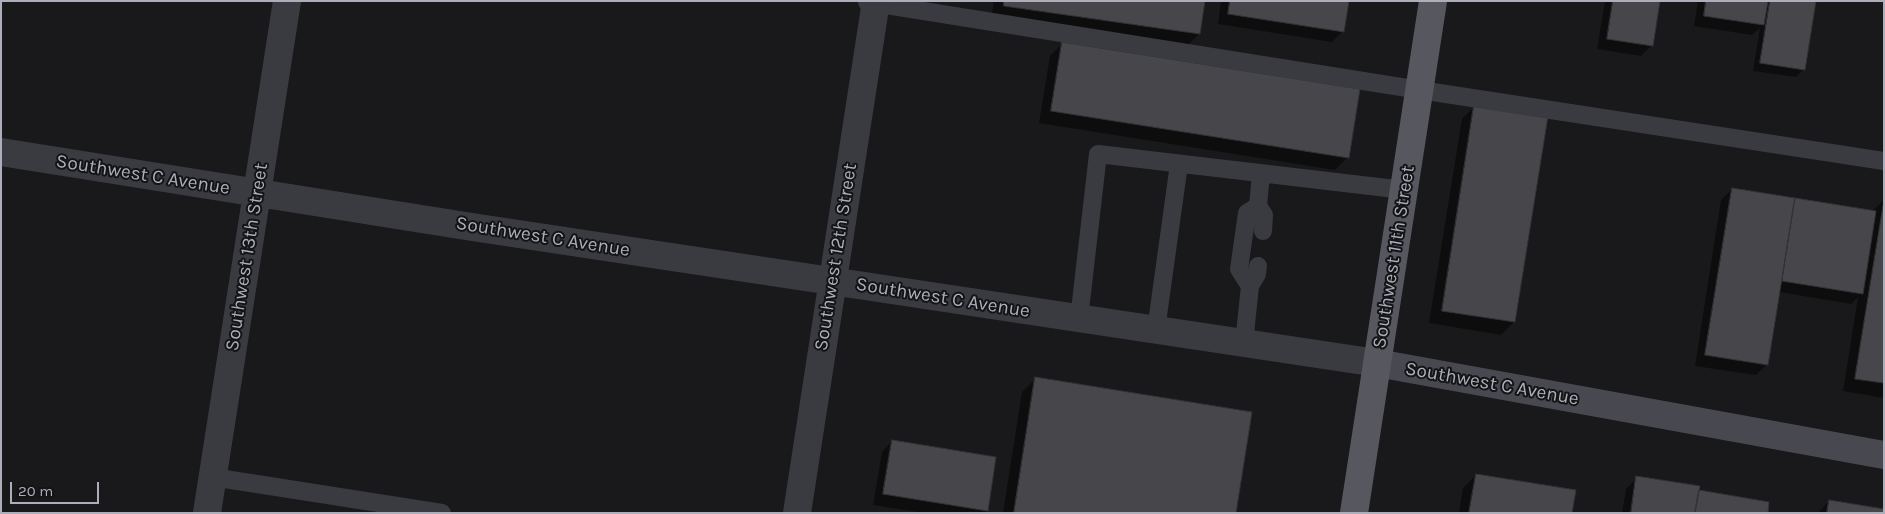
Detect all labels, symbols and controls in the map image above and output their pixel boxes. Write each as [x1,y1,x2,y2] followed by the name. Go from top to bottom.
[54,150,232,200] street label: Southwest C Avenue
[221,161,273,353] street label: Southwest 13th Street
[810,162,862,352] street label: Southwest 12th Street
[1368,164,1420,350] street label: Southwest 11th Street
[454,212,632,262] street label: Southwest C Avenue
[854,273,1032,323] street label: Southwest C Avenue
[1403,358,1581,410] street label: Southwest C Avenue
[12,472,101,504] scale bar
[18,482,53,500] text: 20 m

